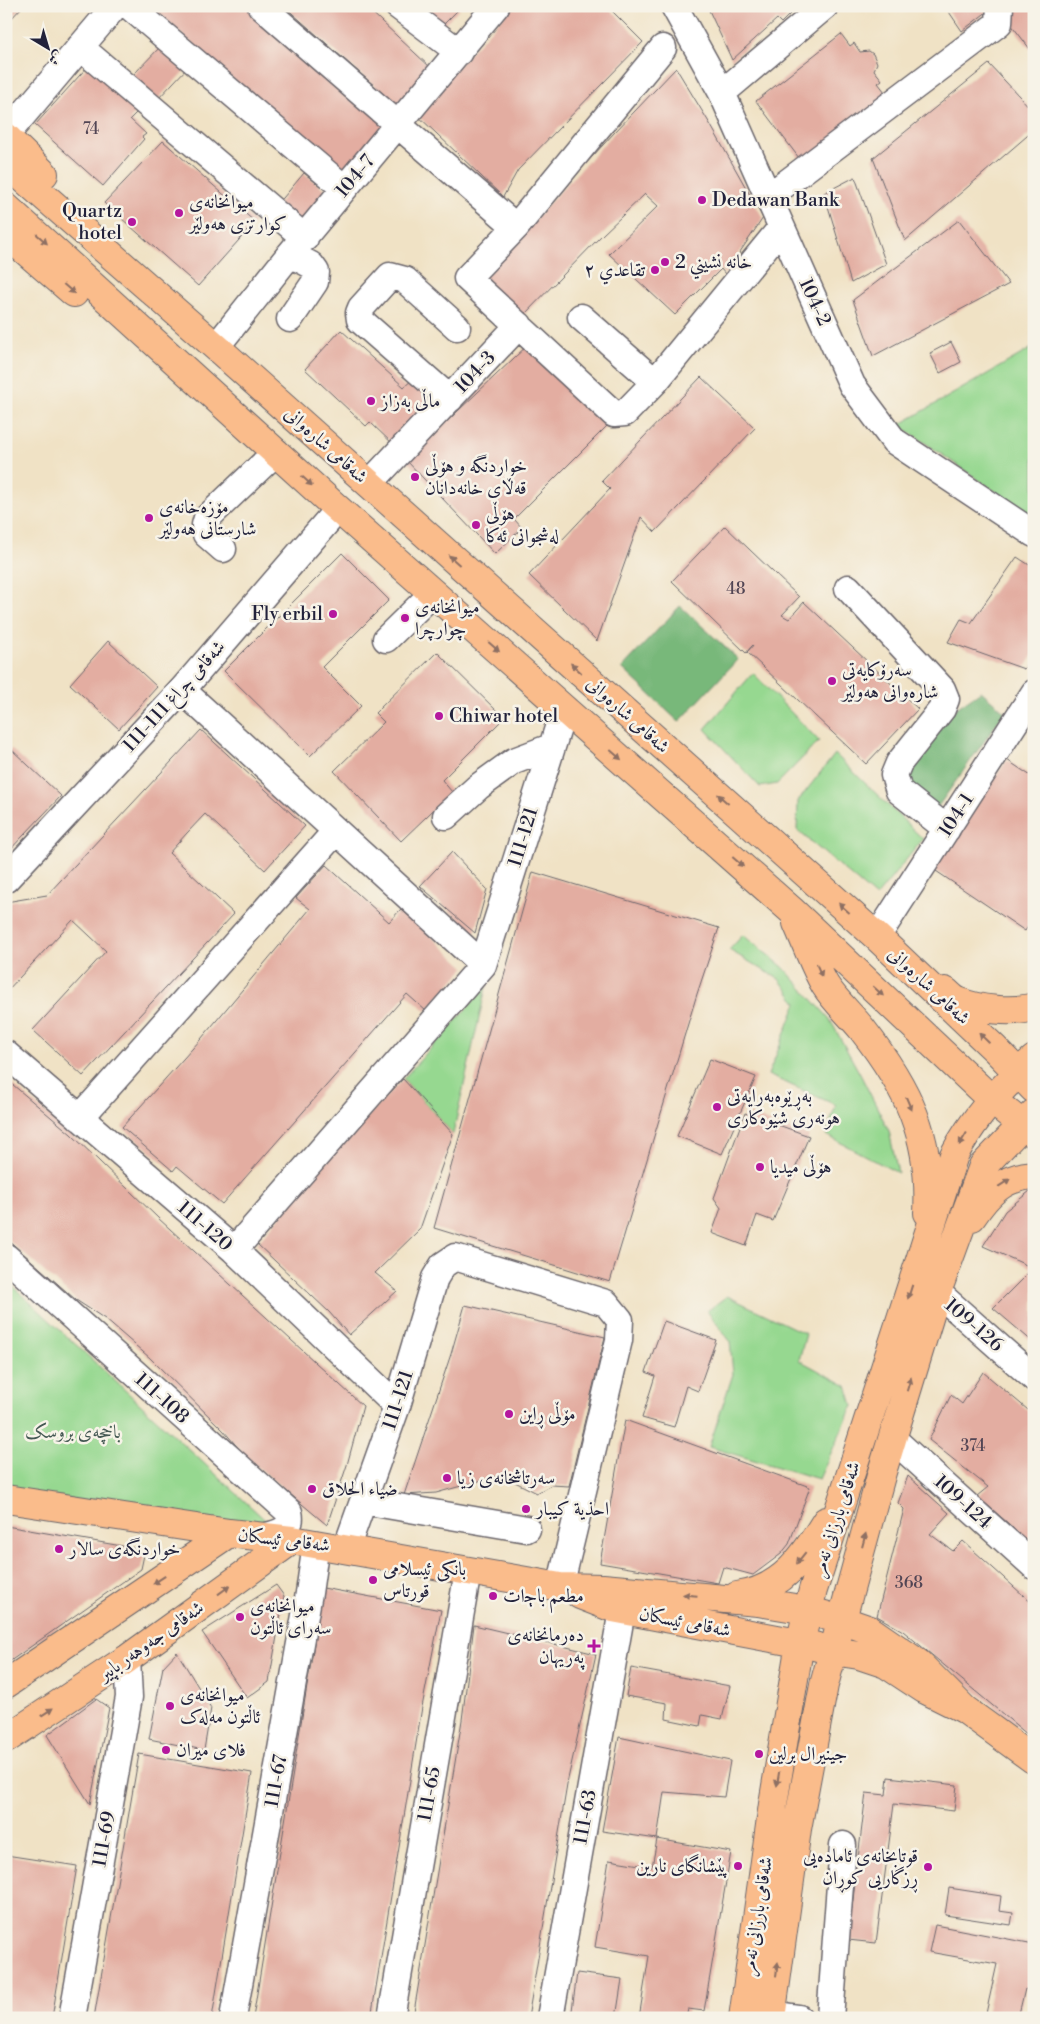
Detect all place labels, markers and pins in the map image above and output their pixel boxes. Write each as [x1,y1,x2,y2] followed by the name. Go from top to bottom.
[712,188,840,212] place label: Dedawan Bank
[187,190,287,236] place label: میوانخانەی کوارتزی هەولێر
[696,194,708,206] marker: Dedawan Bank
[62,199,122,245] place label: Quartz hotel
[173,207,185,219] marker: میوانخانەی کوارتزی هەولێر
[126,216,138,228] marker: Quartz hotel
[675,250,752,280] place label: خانه نشيني 2
[659,256,671,268] marker: خانه نشيني 2
[584,258,645,285] place label: تقاعدي ٢
[649,264,661,276] marker: تقاعدي ٢
[379,388,440,413] place label: ماڵی بەزاز
[365,395,377,407] marker: ماڵی بەزاز
[425,453,527,500] place label: خواردنگە و هۆڵی قەڵای خانەدانان
[409,471,421,483] marker: خواردنگە و هۆڵی قەڵای خانەدانان
[157,495,257,541] place label: مۆزەخانەی شارستانی هەولێر
[486,501,559,548] place label: هۆڵی لەشجوانی ئەکا
[143,512,155,524] marker: مۆزەخانەی شارستانی هەولێر
[470,519,482,531] marker: هۆڵی لەشجوانی ئەکا
[415,595,480,641] place label: میوانخانەی چوارچرا
[251,602,323,626] place label: Fly erbil
[327,608,339,620] marker: Fly erbil
[399,612,411,624] marker: میوانخانەی چوارچرا
[840,658,938,704] place label: سەرۆکایەتی شارەوانی هەولێر
[826,675,838,687] marker: سەرۆکایەتی شارەوانی هەولێر
[449,704,559,728] place label: Chiwar hotel
[433,710,445,722] marker: Chiwar hotel
[727,1084,840,1130] place label: بەڕێوەبەرایەتی هونەری شێوەکاری
[711,1101,723,1113] marker: بەڕێوەبەرایەتی هونەری شێوەکاری
[770,1154,832,1179] place label: هۆڵی میدیا
[754,1161,766,1173] marker: هۆڵی میدیا
[519,1401,576,1429] place label: مۆڵی ڕاین
[503,1408,515,1420] marker: مۆڵی ڕاین
[457,1466,555,1490] place label: سەرتاشخانەی زیا
[441,1472,453,1484] marker: سەرتاشخانەی زیا
[322,1477,398,1501] place label: ضياء الحلاق
[306,1483,318,1495] marker: ضياء الحلاق
[534,1497,609,1521] place label: احذية كيبار
[520,1503,532,1515] marker: احذية كيبار
[67,1537,180,1561] place label: خواردنگەی سالار
[53,1543,65,1555] marker: خواردنگەی سالار
[383,1557,466,1603] place label: بانکی ئیسلامی قورتاس
[367,1574,379,1586] marker: بانکی ئیسلامی قورتاس
[503,1584,584,1614] place label: مطعم باﭴات
[487,1590,499,1602] marker: مطعم باﭴات
[250,1594,331,1640] place label: میوانخانەی سەرای ئاڵتون
[234,1611,246,1623] marker: میوانخانەی سەرای ئاڵتون
[507,1623,585,1670] place label: دەرمانخانەی پەریهان
[588,1640,600,1652] marker: دەرمانخانەی پەریهان
[180,1683,261,1729] place label: میوانخانەی ئاڵتون مەلەک
[164,1700,176,1712] marker: میوانخانەی ئاڵتون مەلەک
[176,1738,246,1762] place label: فلای میران
[769,1742,847,1766] place label: جينيرال برلين
[160,1744,172,1756] marker: فلای میران
[753,1748,765,1760] marker: جينيرال برلين
[803,1844,918,1893] place label: قوتابخانەی ئامادەیی ڕزگاریی کوڕان
[636,1853,728,1878] place label: پێشانگای نارین
[732,1860,744,1872] marker: پێشانگای نارین
[922,1861,934,1873] marker: قوتابخانەی ئامادەیی ڕزگاریی کوڕان

